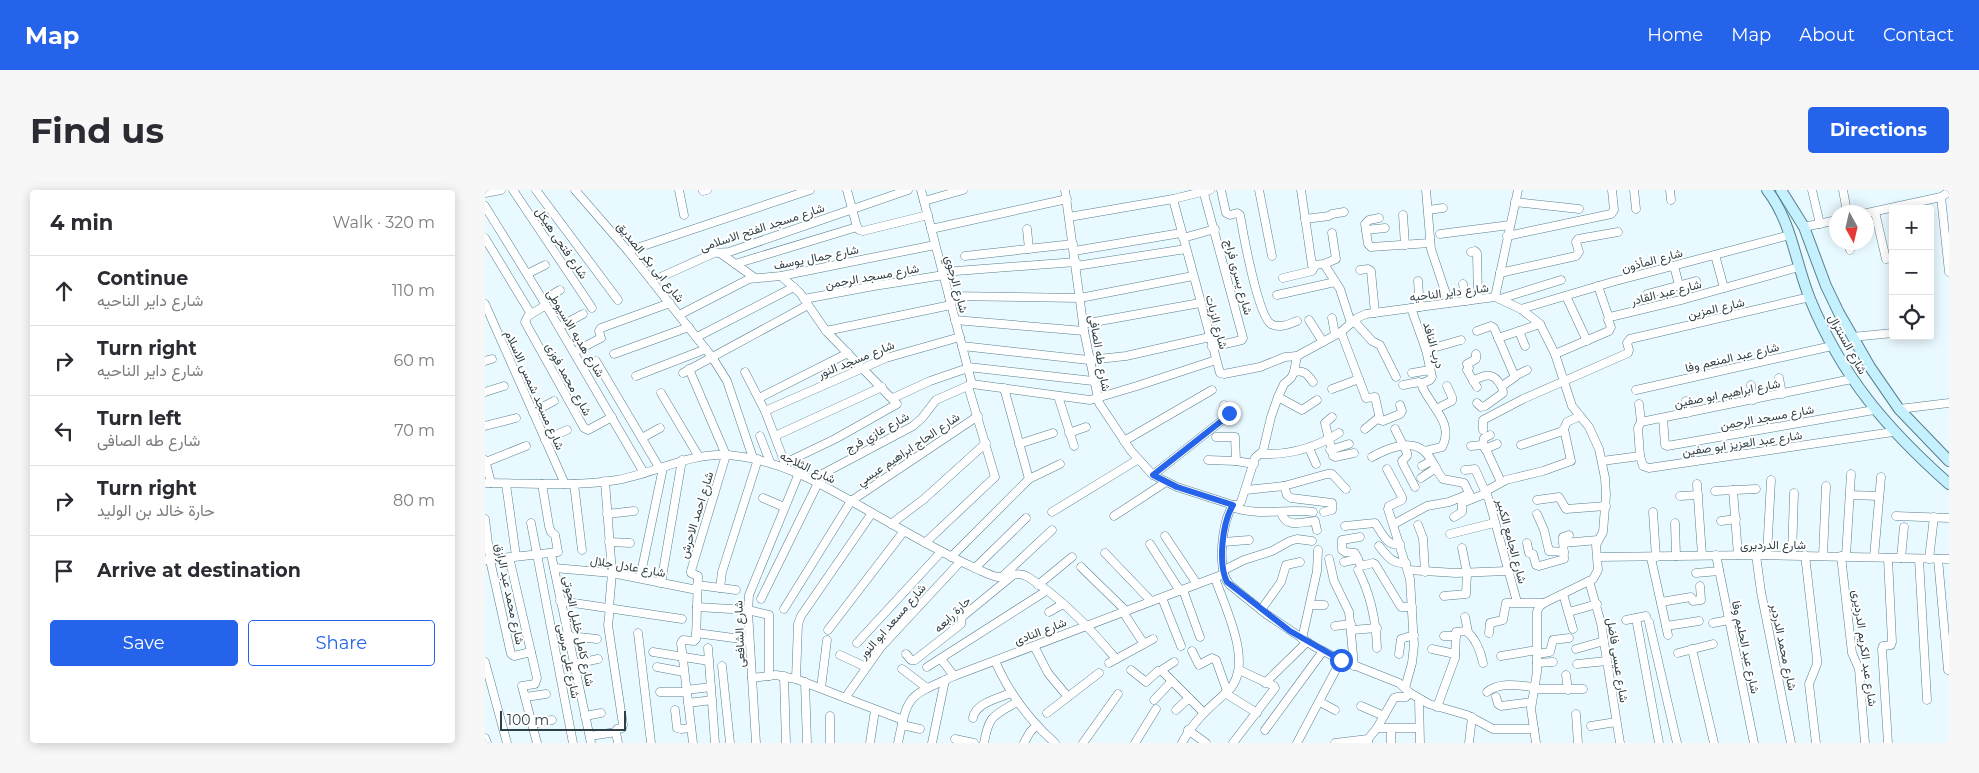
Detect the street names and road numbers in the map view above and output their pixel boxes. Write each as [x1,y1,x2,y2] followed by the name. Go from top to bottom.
[698,200,827,256] street label: شارع مسجد الفتح الاسلامى
[531,204,591,283] street label: شارع فتحى هيكل
[612,219,688,306] street label: شارع ابى بكر الصديق
[1220,238,1256,317] street label: شارع يسرى فراج
[772,241,860,275] street label: شارع جمال يوسف
[1620,245,1685,277] street label: شارع المأذون
[939,254,972,315] street label: شارع الرجوي
[824,260,920,294] street label: شارع مسجد الرحمن
[1628,276,1703,310] street label: شارع عبد القادر
[1408,280,1490,306] street label: شارع داير الناحيه
[542,286,608,381] street label: شارع هديه الاسيوطى
[1201,293,1231,351] street label: شارع الزيات
[1686,294,1746,324] street label: شارع المزين
[1824,311,1871,378] street label: شارع السنترال
[1084,314,1114,393] street label: شارع طه الصافى
[1419,320,1448,371] street label: درب النافد
[500,328,568,453] street label: شارع مسجد شمس الاسلام
[815,337,897,383] street label: شارع مسجد النور
[1684,339,1781,377] street label: شارع عبد المنعم وفا
[541,340,595,419] street label: شارع محمد فوزى
[1673,375,1782,413] street label: شارع ابراهيم ابو صفين
[1719,401,1815,435] street label: شارع مسجد الرحمن
[843,408,913,458] street label: شارع غازي فرج
[854,409,964,492] street label: شارع الحاج ابراهيم عيسي
[1681,427,1803,461] street label: شارع عبد العزيز ابو صفين
[777,448,838,488] street label: شارع الثلاجه
[676,470,718,561] street label: شارع احمد الاحرش
[1491,496,1531,586] street label: شارع الجامع الكبير
[1740,537,1806,554] street label: شارع الدرديرى
[490,542,528,646] street label: شارع محمد عبد الرازق
[589,552,667,582] street label: شارع عادل جلال
[558,574,598,688] street label: شارع كامل خليل الحوتى
[855,580,930,664] street label: شارع مسعد ابو النور
[1847,589,1881,708] street label: شارع عبد الكريم الدرديرى
[930,593,974,636] street label: حارة رابعه
[1727,599,1763,695] street label: شارع عبد الحليم وفا
[730,600,750,668] street label: شارع الشافعى
[1765,601,1801,692] street label: شارع محمد الدردير
[1012,614,1069,650] street label: شارع النادى
[1602,617,1632,704] street label: شارع عيسى فاضل
[552,622,584,700] street label: شارع على مرسى

